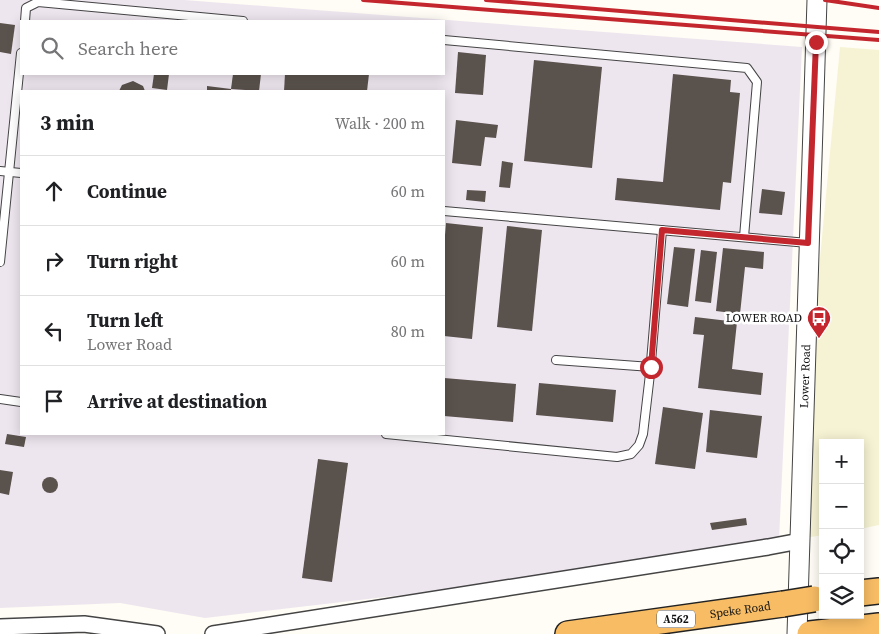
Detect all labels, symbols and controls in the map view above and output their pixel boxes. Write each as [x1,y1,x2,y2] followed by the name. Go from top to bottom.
[20,20,445,75] search box
[805,31,828,54] route end
[38,34,66,62] icon: search
[78,35,178,61] text: Search here
[40,108,95,137] text: 3 min
[335,112,425,134] text: Walk · 200 m
[40,177,68,205] icon: ahead
[87,178,167,204] text: Continue
[391,180,425,202] text: 60 m
[40,247,68,275] icon: right
[87,248,178,274] text: Turn right
[391,250,425,272] text: 60 m
[806,305,832,339] bus stop icon: LOWER ROAD
[87,307,163,333] text: Turn left
[726,310,802,326] place label: LOWER ROAD
[40,317,68,345] icon: left
[391,320,425,342] text: 80 m
[87,333,172,355] text: Lower Road
[796,344,814,408] street label: Lower Road
[640,356,663,379] route start
[40,387,68,415] icon: arrive
[87,388,267,414] text: Arrive at destination
[819,439,864,619] map controls
[819,439,864,484] button: +
[819,484,864,529] button: −
[819,529,864,574] button: locate
[819,574,864,619] button: layers
[709,598,772,622] street label: Speke Road
[657,610,695,628] road number: A562

